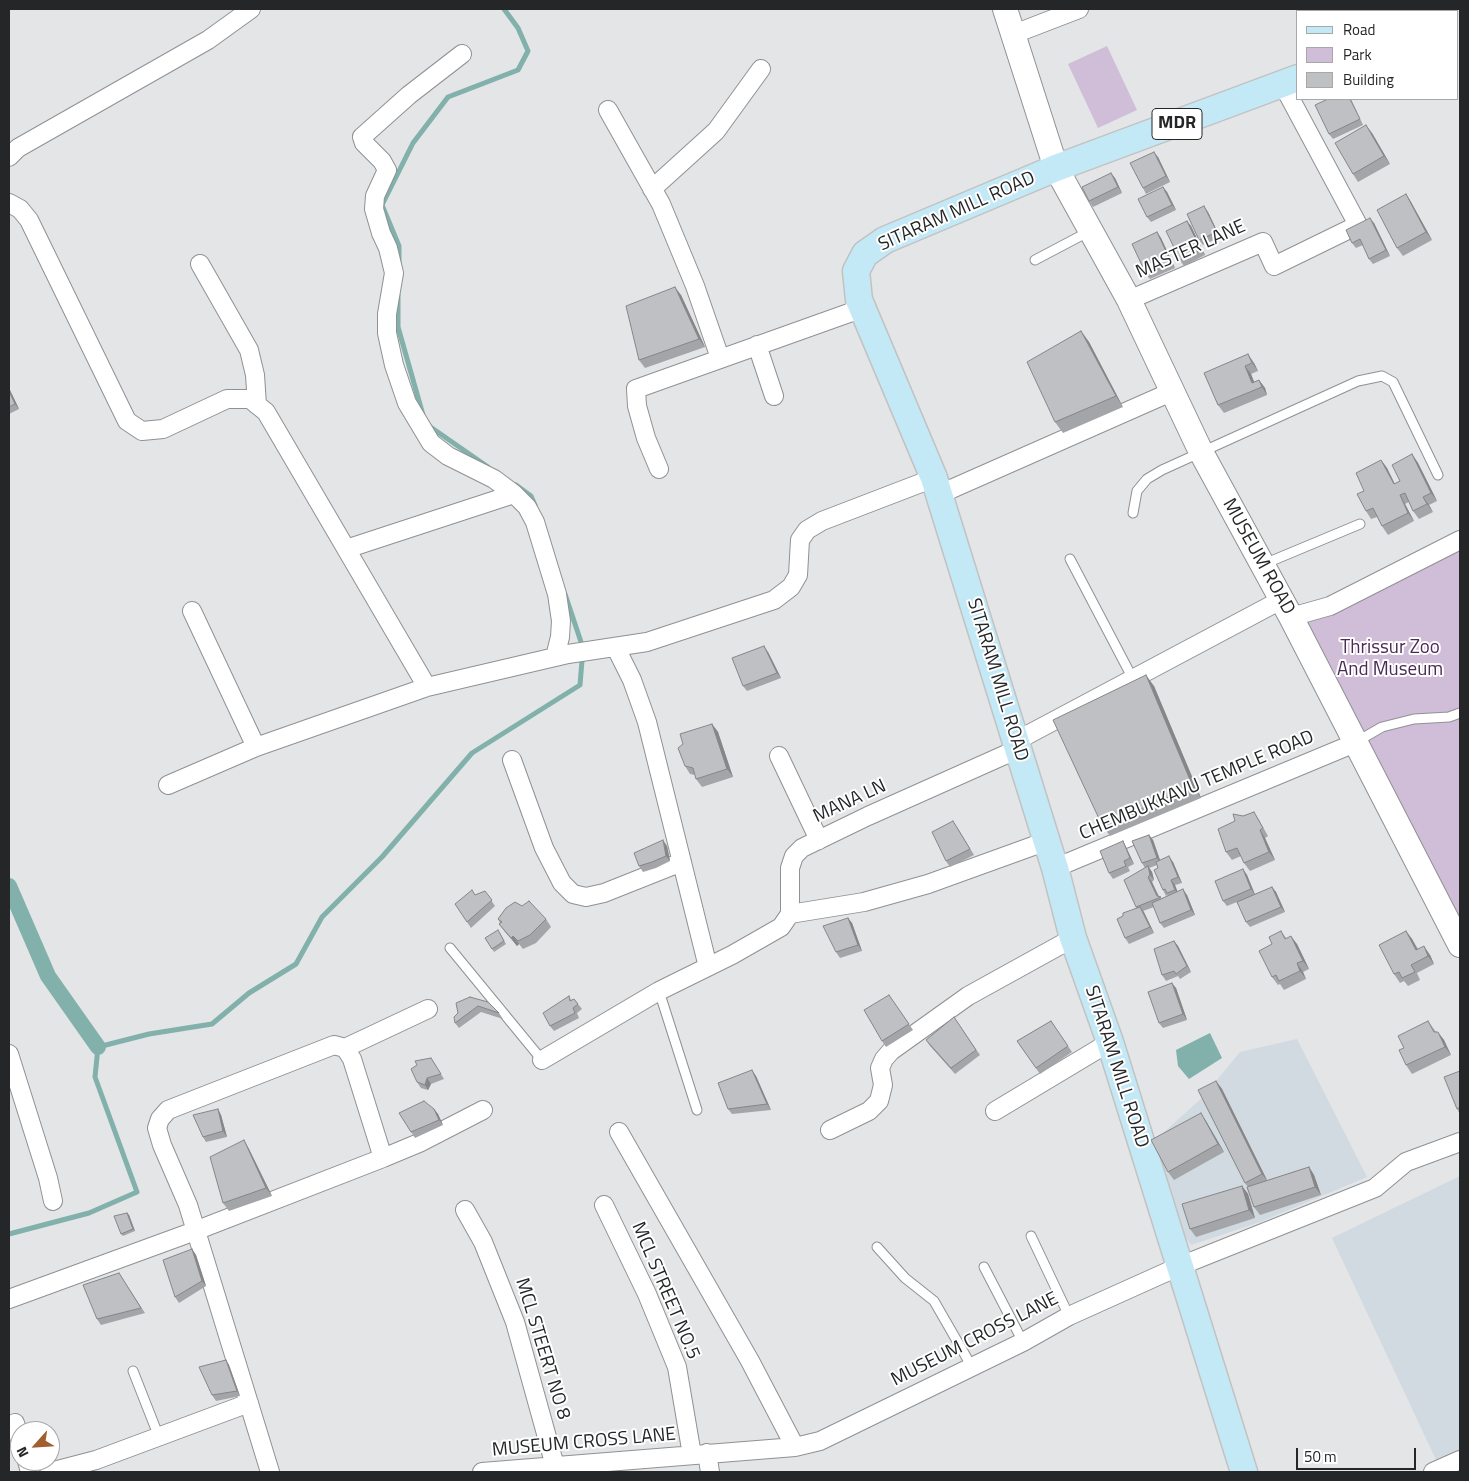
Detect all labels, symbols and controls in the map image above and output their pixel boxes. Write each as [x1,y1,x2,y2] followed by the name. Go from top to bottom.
[1296,10,1459,100] legend
[1343,18,1375,41] text: Road
[1343,43,1372,66] text: Park
[1343,68,1394,91] text: Building
[1152,108,1202,140] road number: MDR
[875,167,1039,257] street label: SITARAM MILL ROAD
[1133,216,1249,284] street label: MASTER LANE
[1217,495,1299,619] street label: MUSEUM ROAD
[961,596,1033,764] street label: SITARAM MILL ROAD
[1337,637,1443,681] park label: Thrissur Zoo And Museum
[1076,726,1318,846] street label: CHEMBUKKAVU TEMPLE ROAD
[810,775,890,829] street label: MANA LN
[1079,983,1153,1151] street label: SITARAM MILL ROAD
[626,1219,704,1363] street label: MCL STREET NO.5
[510,1275,574,1423] street label: MCL STEERT NO 8
[888,1288,1062,1392] street label: MUSEUM CROSS LANE
[10,1421,60,1471] north arrow
[491,1424,677,1462] street label: MUSEUM CROSS LANE
[1299,1438,1419,1470] scale bar
[10,1443,34,1461] text: N
[1304,1445,1337,1468] text: 50 m

